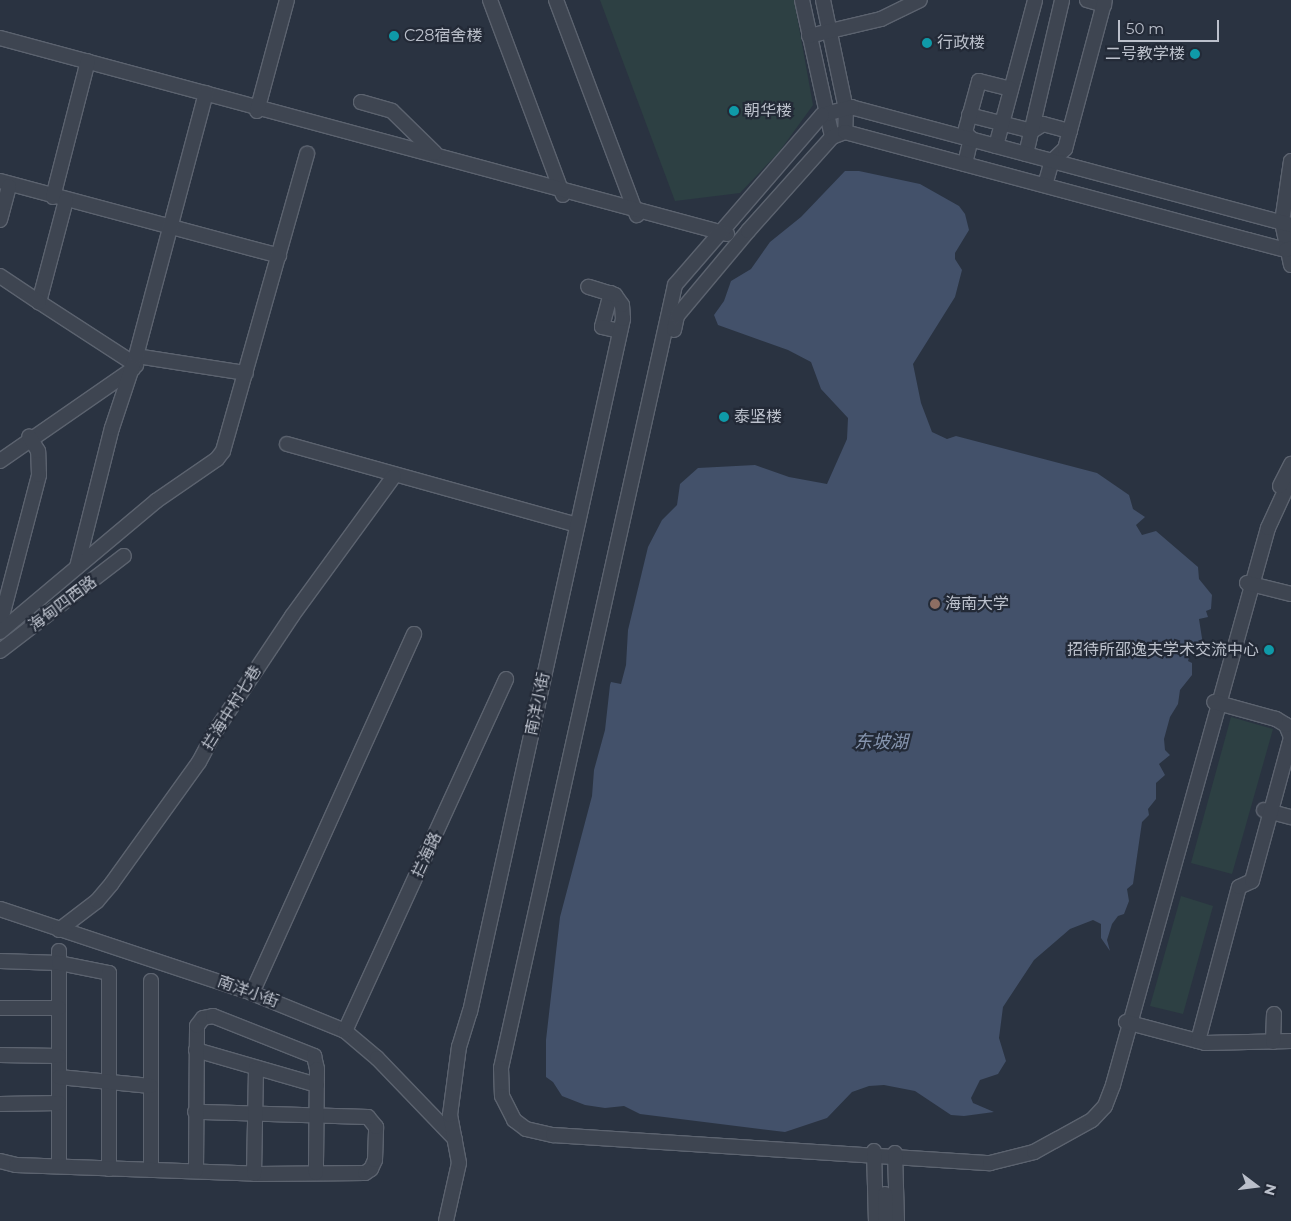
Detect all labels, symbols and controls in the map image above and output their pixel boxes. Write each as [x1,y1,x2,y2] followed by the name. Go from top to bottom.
[1121,10,1222,42] scale bar
[1126,19,1164,38] text: 50 m
[404,26,483,46] place label: C28宿舍楼
[388,30,400,42] marker: C28宿舍楼
[937,33,985,53] place label: 行政楼
[921,37,933,49] marker: 行政楼
[1105,44,1185,64] place label: 二号教学楼
[1189,48,1201,60] marker: 二号教学楼
[744,101,792,121] place label: 朝华楼
[728,105,740,117] marker: 朝华楼
[734,407,782,427] place label: 泰坚楼
[718,411,730,423] marker: 泰坚楼
[25,572,101,636] street label: 海甸四西路
[945,594,1009,614] place label: 海南大学
[929,598,941,610] marker: 海南大学
[1067,640,1259,660] place label: 招待所邵逸夫学术交流中心
[1263,644,1275,656] marker: 招待所邵逸夫学术交流中心
[198,662,266,754] street label: 拦海中村七巷
[522,671,554,737] street label: 南洋小街
[854,731,908,753] water label: 东坡湖
[408,829,446,881] street label: 拦海路
[215,972,281,1012] street label: 南洋小街
[1231,1161,1281,1211] north arrow
[1260,1182,1281,1198] text: N

